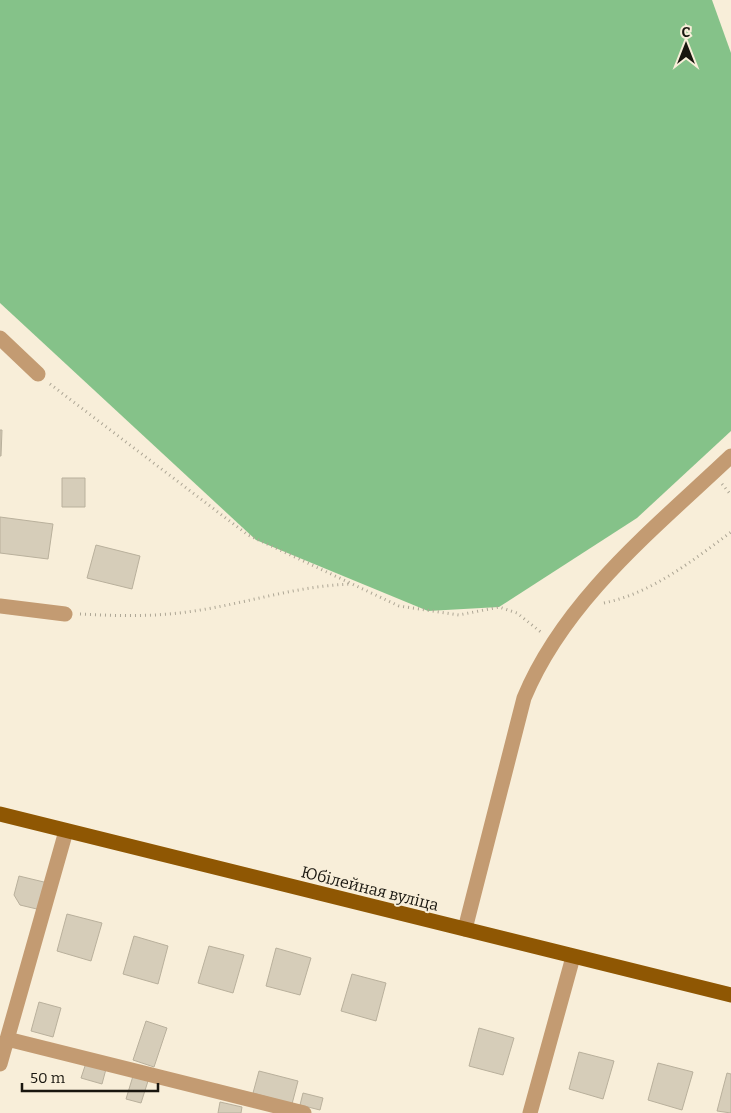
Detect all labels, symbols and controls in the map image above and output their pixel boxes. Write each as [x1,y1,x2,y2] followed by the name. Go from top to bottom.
[661,20,711,70] north arrow
[682,24,691,41] text: С
[299,862,441,915] street label: Юбілейная вуліца
[22,1060,159,1092] scale bar
[30,1069,66,1087] text: 50 m

